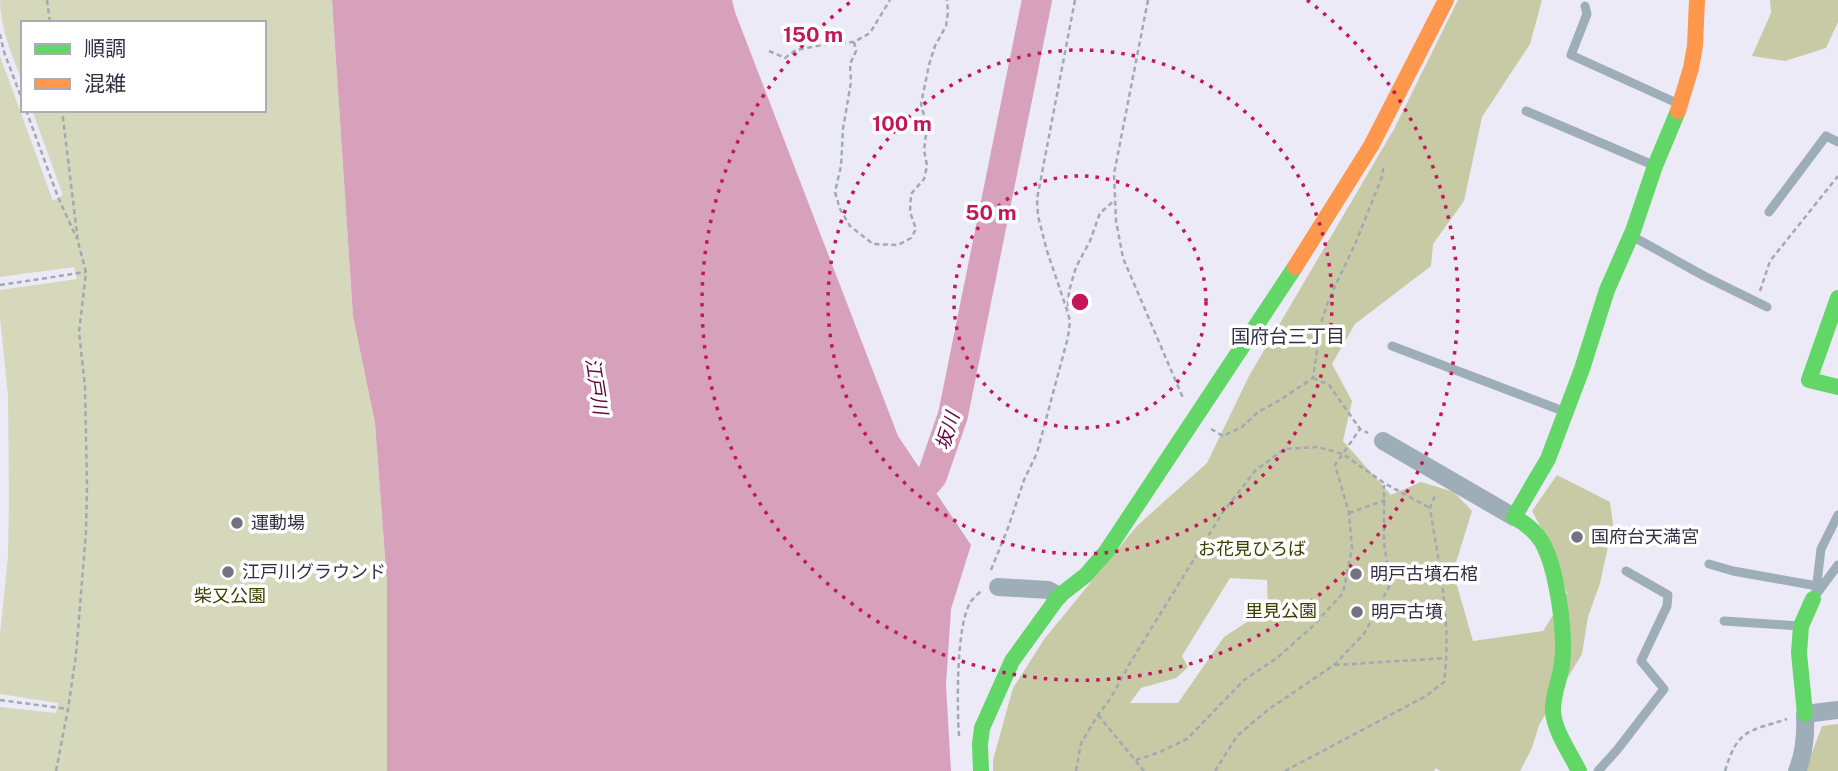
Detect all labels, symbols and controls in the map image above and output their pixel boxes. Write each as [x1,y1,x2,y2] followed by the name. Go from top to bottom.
[21,21,266,112] legend
[783,22,843,47] text: 150 m
[84,36,126,61] text: 順調
[84,71,126,96] text: 混雑
[872,111,932,136] text: 100 m
[965,200,1017,225] text: 50 m
[1068,290,1092,314] centre of rings
[1231,325,1345,347] district label: 国府台三丁目
[582,356,613,418] water label: 江戸川
[931,408,964,452] water label: 坂川
[251,512,305,533] place label: 運動場
[229,515,245,531] marker: 運動場
[1591,526,1699,547] place label: 国府台天満宮
[1569,529,1585,545] marker: 国府台天満宮
[1198,538,1306,559] park label: お花見ひろば
[242,561,386,582] place label: 江戸川グラウンド
[1370,563,1478,584] place label: 明戸古墳石棺
[220,564,236,580] marker: 江戸川グラウンド
[1348,566,1364,582] marker: 明戸古墳石棺
[194,585,266,606] park label: 柴又公園
[1245,600,1317,621] park label: 里見公園
[1371,601,1443,622] place label: 明戸古墳
[1349,604,1365,620] marker: 明戸古墳

